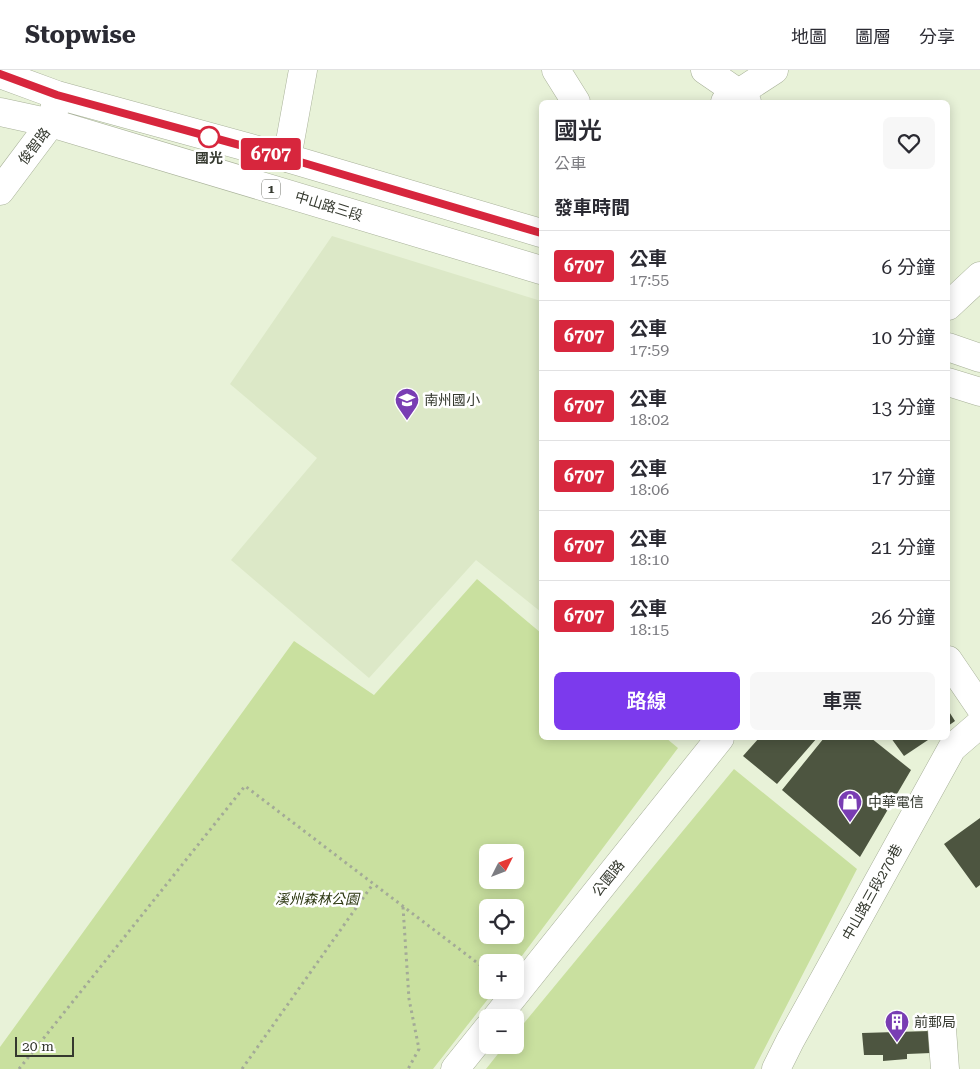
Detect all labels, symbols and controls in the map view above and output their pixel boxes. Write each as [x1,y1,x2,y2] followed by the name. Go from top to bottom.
[25,21,136,49] text: Stopwise
[791,26,827,47] text: 地圖
[855,26,891,47] text: 圖層
[919,26,955,47] text: 分享
[554,117,602,145] text: 國光
[883,117,935,169] button: heart
[15,124,53,168] street label: 俊智路
[198,126,220,148] marker: 國光
[236,138,306,170] line badge: 6707
[251,143,291,164] text: 6707
[195,150,223,166] place label: 國光
[554,154,586,173] text: 公車
[262,180,280,198] road number: 1
[293,188,365,224] street label: 中山路三段
[554,196,630,219] text: 發車時間
[629,247,667,270] text: 公車
[564,255,604,276] text: 6707
[882,256,935,279] text: 6 分鐘
[629,270,669,289] text: 17:55
[629,317,667,340] text: 公車
[564,325,604,346] text: 6707
[871,326,935,349] text: 10 分鐘
[629,340,669,359] text: 17:59
[394,387,420,421] school or university icon: 南州國小
[629,387,667,410] text: 公車
[424,392,480,408] place label: 南州國小
[564,395,604,416] text: 6707
[871,396,935,419] text: 13 分鐘
[629,410,669,429] text: 18:02
[629,457,667,480] text: 公車
[564,465,604,486] text: 6707
[871,466,935,489] text: 17 分鐘
[629,480,669,499] text: 18:06
[629,527,667,550] text: 公車
[564,535,604,556] text: 6707
[871,536,935,559] text: 21 分鐘
[629,550,669,569] text: 18:10
[629,597,667,620] text: 公車
[564,605,604,626] text: 6707
[871,606,935,629] text: 26 分鐘
[629,620,669,639] text: 18:15
[554,672,740,730] button: 路線
[750,672,935,730] button: 車票
[837,789,863,823] shop icon: 中華電信
[868,794,924,810] place label: 中華電信
[839,841,905,943] street label: 中山路三段270巷
[479,844,524,889] north arrow
[479,844,524,1054] map controls
[589,857,627,899] street label: 公園路
[275,891,361,907] park label: 溪州森林公園
[479,899,524,944] button: locate
[479,954,524,999] button: +
[479,1009,524,1054] button: −
[884,1009,910,1043] building icon: 前郵局
[914,1014,956,1030] place label: 前郵局
[15,1034,74,1057] scale bar
[22,1038,54,1054] text: 20 m

